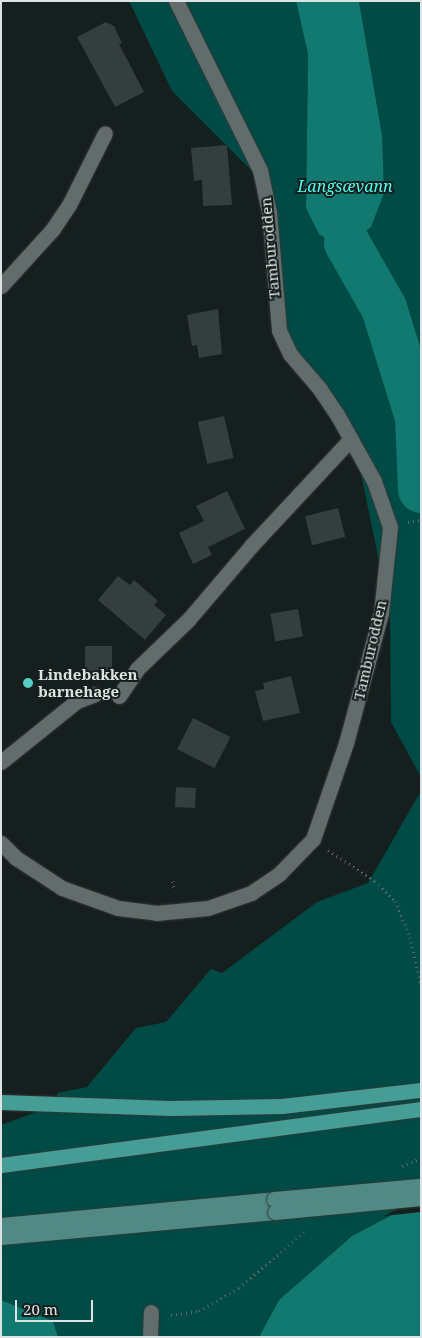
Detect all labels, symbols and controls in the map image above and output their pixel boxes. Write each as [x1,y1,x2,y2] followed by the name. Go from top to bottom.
[297,176,393,196] water label: Langsævann
[257,196,283,300] street label: Tamburodden
[350,598,390,702] street label: Tamburodden
[38,665,138,700] place label: Lindebakken barnehage
[22,677,34,689] marker: Lindebakken barnehage
[18,1290,95,1322] scale bar
[23,1299,58,1319] text: 20 m

